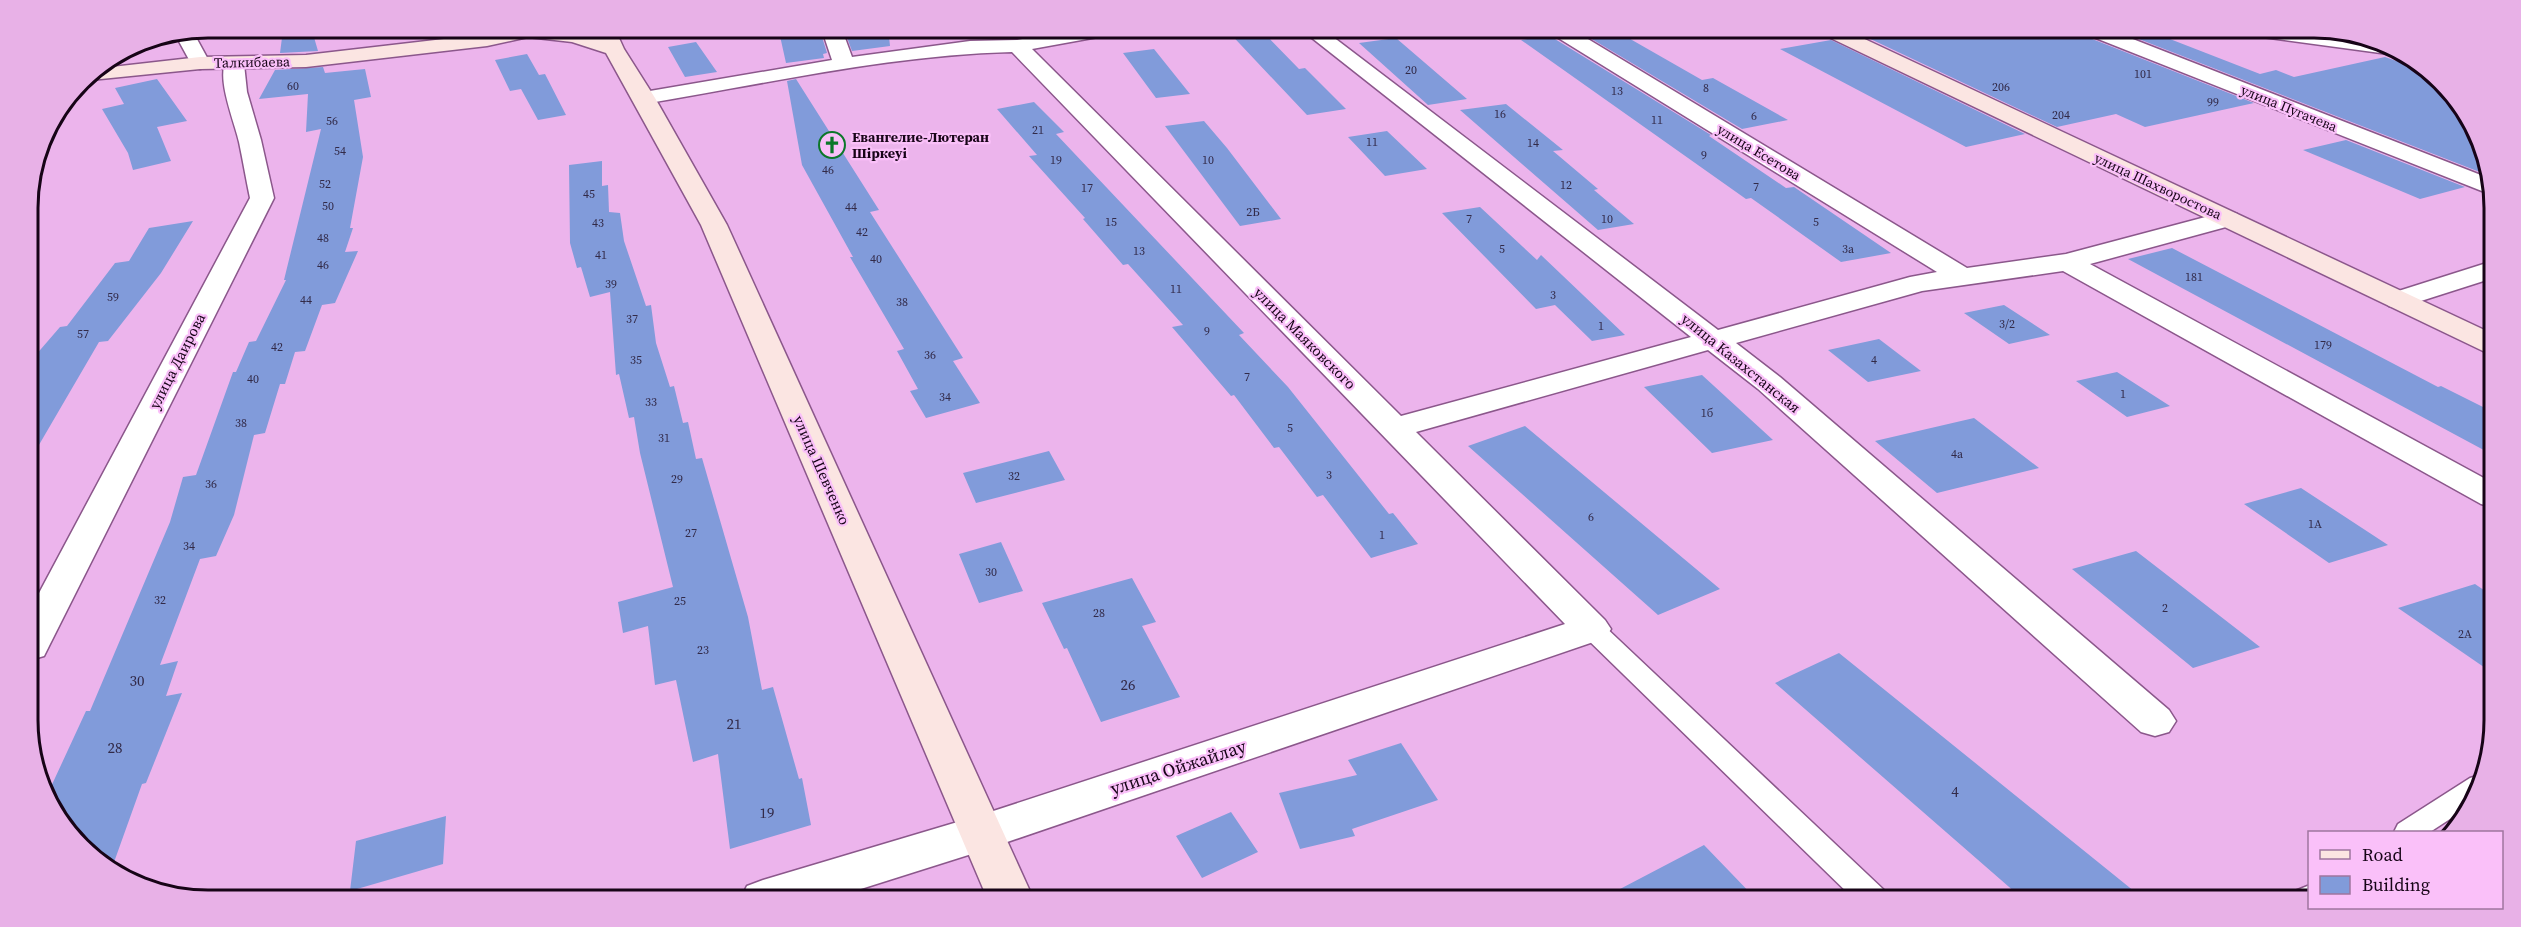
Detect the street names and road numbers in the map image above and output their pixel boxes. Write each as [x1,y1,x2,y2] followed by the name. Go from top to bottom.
[214,51,291,73] street label: Талкибаева
[2238,80,2341,137] street label: улица Пугачева
[1713,119,1805,185] street label: улица Есетова
[2091,148,2226,225] street label: улица Шахворостова
[1249,282,1361,394] street label: улица Маяковского
[1677,308,1805,418] street label: улица Казахстанская
[144,309,210,413] street label: улица Даирова
[788,412,856,528] street label: улица Шевченко
[1107,733,1250,801] street label: улица Ойжайлау

